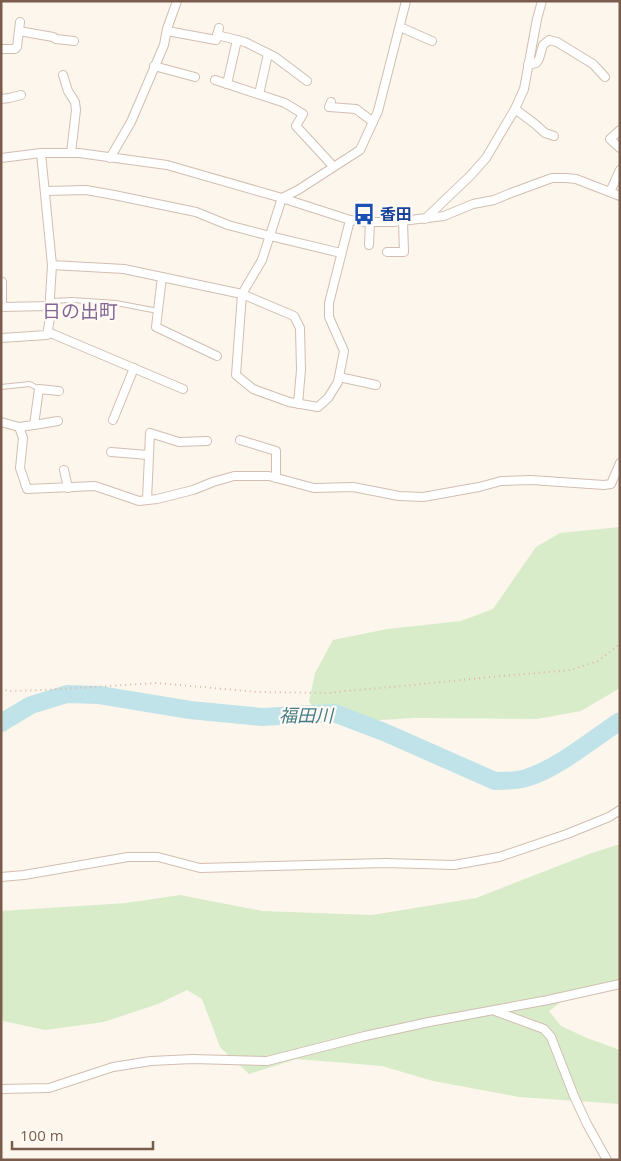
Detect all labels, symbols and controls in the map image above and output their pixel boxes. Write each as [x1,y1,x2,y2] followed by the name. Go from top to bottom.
[351,201,377,227] bus stop icon: 香田
[380,203,412,225] place label: 香田
[42,298,118,324] district label: 日の出町
[279,703,335,727] water label: 福田川
[12,1118,154,1150] scale bar
[20,1125,64,1145] text: 100 m

